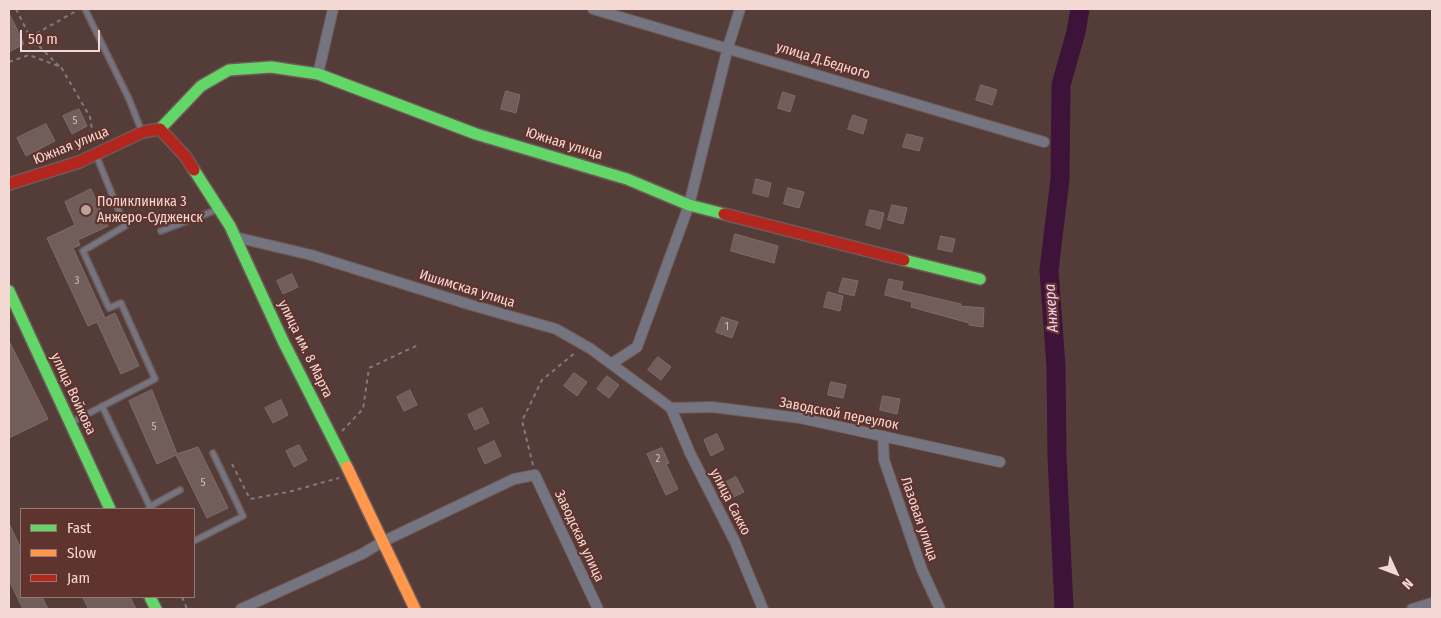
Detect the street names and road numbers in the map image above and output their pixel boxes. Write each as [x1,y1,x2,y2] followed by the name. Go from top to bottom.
[774,39,872,83] street label: улица Д.Бедного
[31,123,111,169] street label: Южная улица
[523,124,605,164] street label: Южная улица
[417,266,517,312] street label: Ишимская улица
[274,297,336,401] street label: улица им. 8 Марта
[47,350,99,438] street label: улица Войкова
[778,394,900,434] street label: Заводской переулок
[706,466,754,538] street label: улица Сакко
[897,475,941,563] street label: Лазовая улица
[550,487,608,585] street label: Заводская улица

